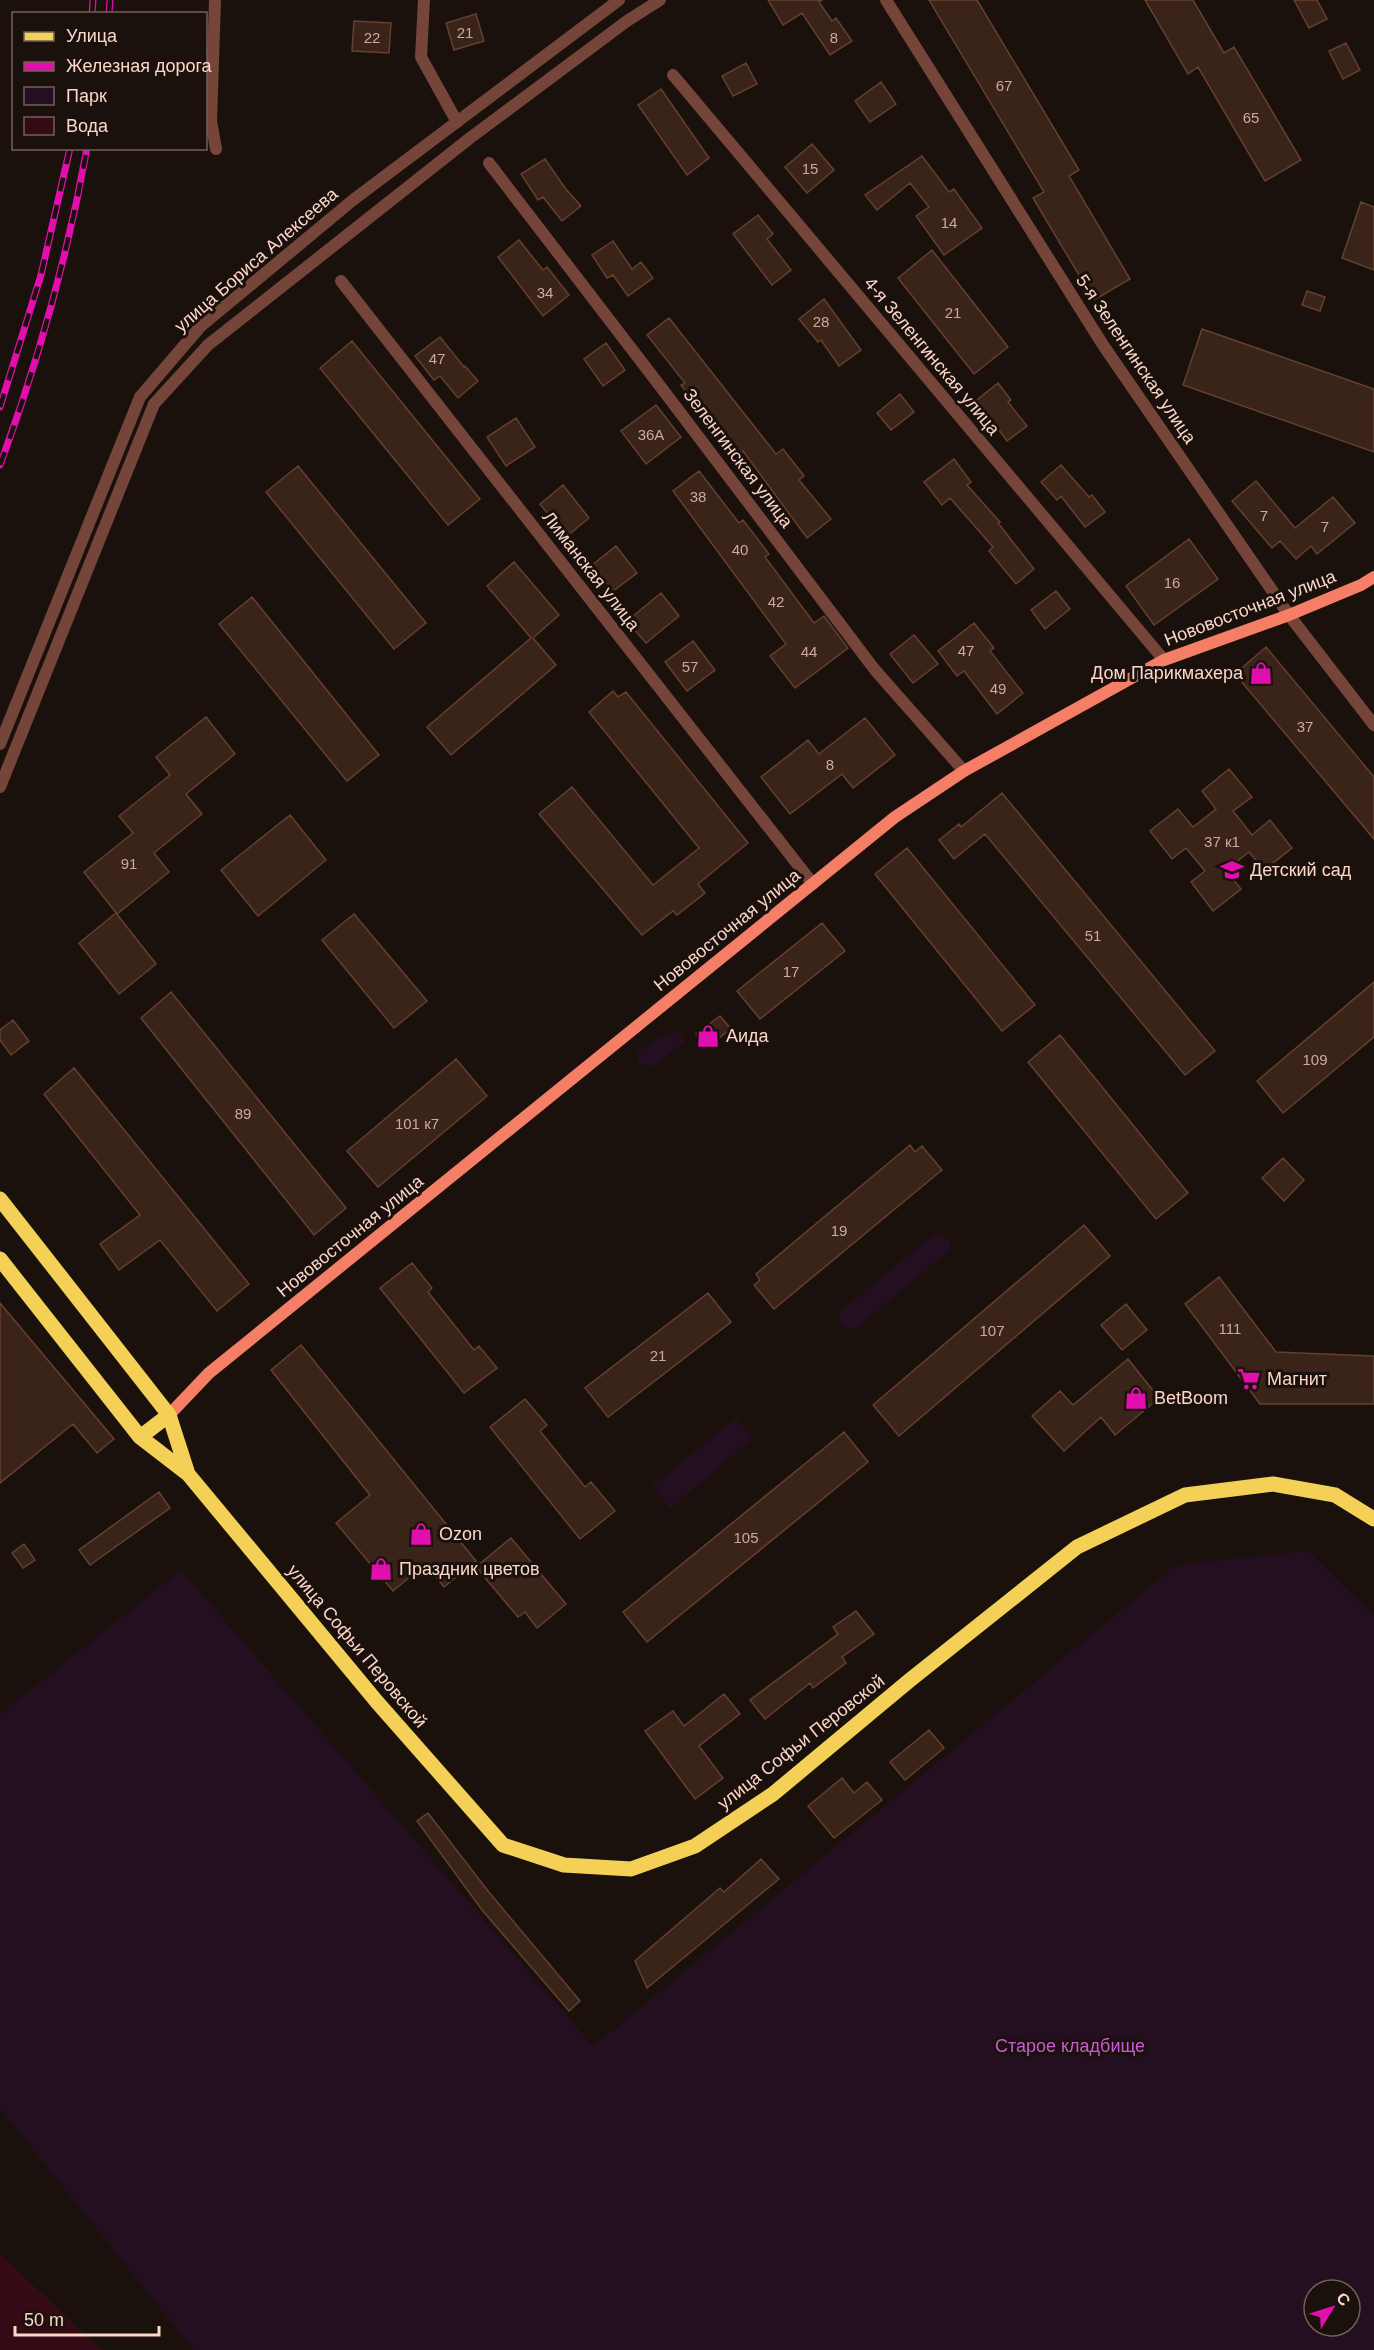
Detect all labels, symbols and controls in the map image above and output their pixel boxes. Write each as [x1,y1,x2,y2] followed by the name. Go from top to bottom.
[12,12,207,150] legend
[457,24,473,41] house number: 21
[66,26,118,46] text: Улица
[364,29,380,46] house number: 22
[830,29,838,46] house number: 8
[66,56,213,76] text: Железная дорога
[996,77,1012,94] house number: 67
[66,86,107,106] text: Парк
[1243,109,1259,126] house number: 65
[66,116,109,136] text: Вода
[802,160,818,177] house number: 15
[170,183,342,336] street label: улица Бориса Алексеева
[941,214,957,231] house number: 14
[1072,271,1201,448] street label: 5-я Зеленгинская улица
[860,273,1004,440] street label: 4-я Зеленгинская улица
[537,284,553,301] house number: 34
[945,304,961,321] house number: 21
[813,313,829,330] house number: 28
[429,350,445,367] house number: 47
[679,385,797,532] street label: Зеленгинская улица
[638,426,664,443] house number: 36А
[690,488,706,505] house number: 38
[538,507,644,635] street label: Лиманская улица
[1260,507,1268,524] house number: 7
[1321,518,1329,535] house number: 7
[732,541,748,558] house number: 40
[1161,566,1339,650] street label: Нововосточная улица
[1164,574,1180,591] house number: 16
[768,593,784,610] house number: 42
[958,642,974,659] house number: 47
[801,643,817,660] house number: 44
[682,658,698,675] house number: 57
[1248,660,1274,686] shop icon: Дом Парикмахера
[1091,663,1244,683] place label: Дом Парикмахера
[990,680,1006,697] house number: 49
[1297,718,1313,735] house number: 37
[826,756,834,773] house number: 8
[1204,833,1240,850] house number: 37 к1
[121,855,137,872] house number: 91
[1219,857,1245,883] school or university icon: Детский сад
[1250,860,1352,880] place label: Детский сад
[650,864,805,995] street label: Нововосточная улица
[1085,927,1101,944] house number: 51
[783,963,799,980] house number: 17
[695,1023,721,1049] shop icon: Аида
[726,1026,770,1046] place label: Аида
[1302,1051,1328,1068] house number: 109
[235,1105,251,1122] house number: 89
[395,1115,439,1132] house number: 101 к7
[273,1170,428,1301] street label: Нововосточная улица
[831,1222,847,1239] house number: 19
[1219,1320,1241,1337] house number: 111
[979,1322,1005,1339] house number: 107
[650,1347,666,1364] house number: 21
[1236,1366,1262,1392] supermarket icon: Магнит
[1267,1369,1327,1389] place label: Магнит
[1123,1385,1149,1411] shop icon: BetBoom
[1154,1388,1228,1408] place label: BetBoom
[408,1521,434,1547] shop icon: Ozon
[439,1524,482,1544] place label: Ozon
[733,1529,759,1546] house number: 105
[368,1556,394,1582] shop icon: Праздник цветов
[399,1559,540,1579] place label: Праздник цветов
[283,1561,431,1731] street label: улица Софьи Перовской
[714,1671,888,1813] street label: улица Софьи Перовской
[995,2036,1145,2056] park label: Старое кладбище
[1302,2278,1362,2338] north arrow
[1333,2289,1354,2309] text: С
[15,2299,159,2337] scale bar
[24,2310,64,2330] text: 50 m

